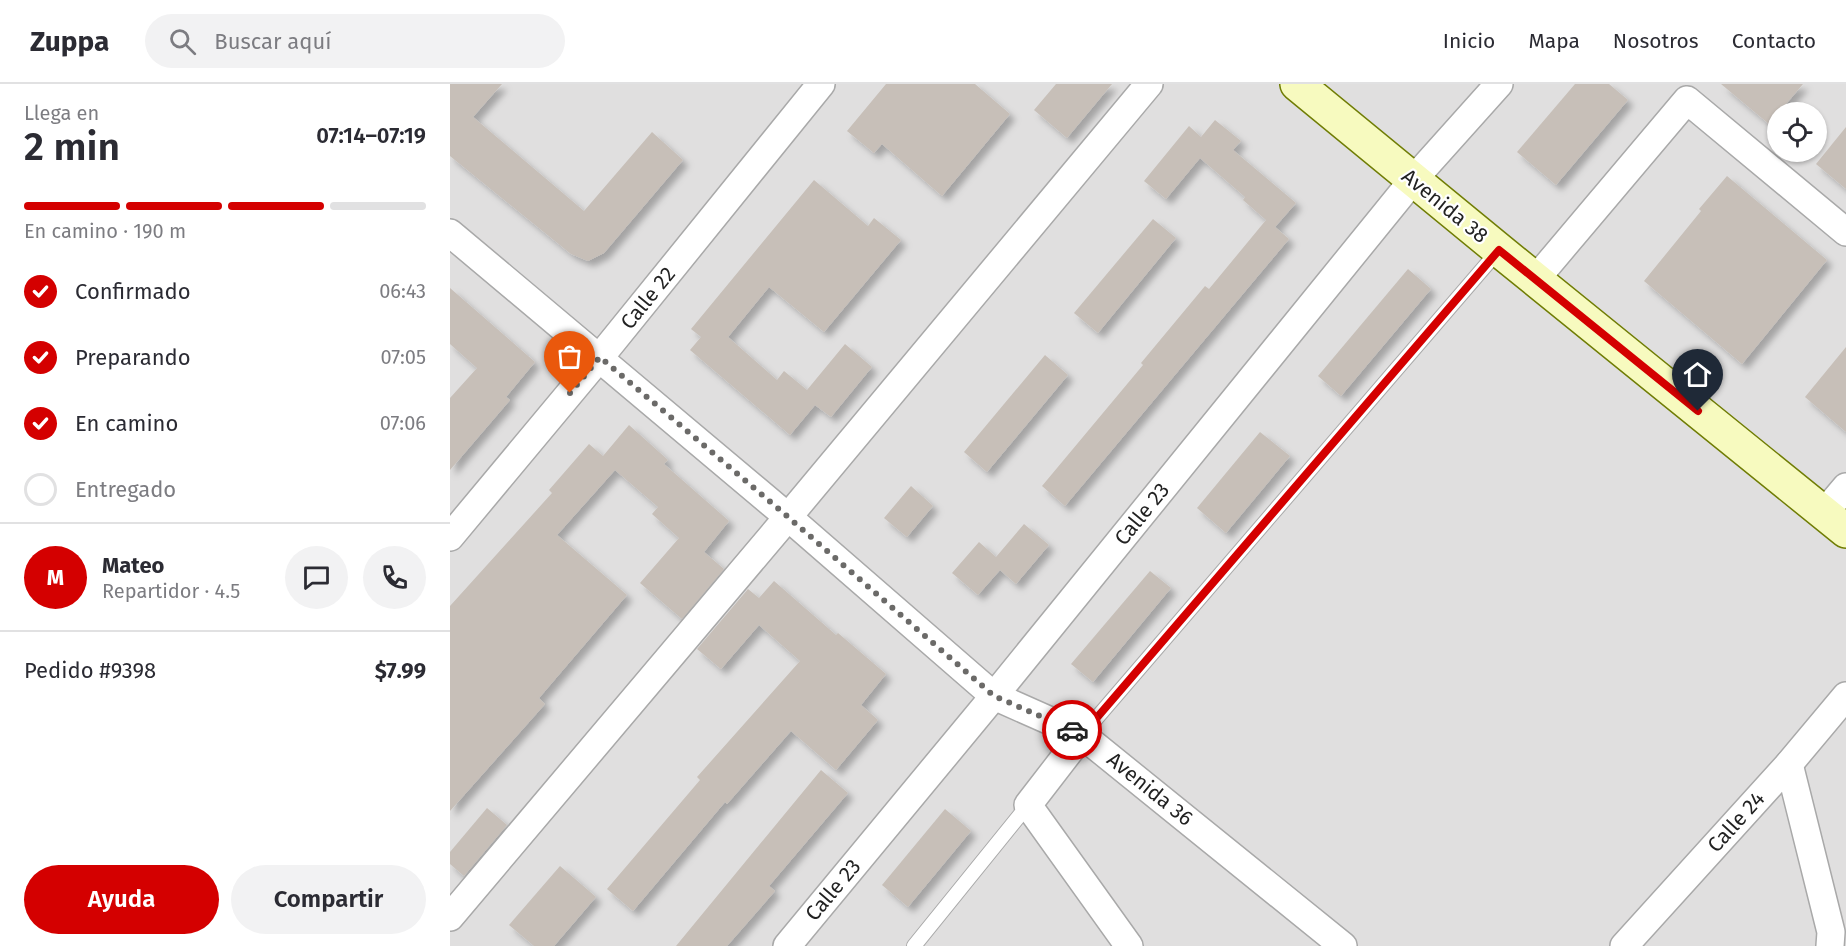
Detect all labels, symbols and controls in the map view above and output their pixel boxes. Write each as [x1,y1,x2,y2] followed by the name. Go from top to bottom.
[145,14,565,68] search box
[30,25,109,58] text: Zuppa
[166,25,199,58] icon: search
[214,28,331,55] text: Buscar aquí
[1443,28,1495,54] text: Inicio
[1528,28,1580,54] text: Mapa
[1613,28,1699,54] text: Nosotros
[1732,28,1816,54] text: Contacto
[24,101,99,125] text: Llega en
[1767,102,1827,162] map controls
[1767,102,1827,162] button: locate
[316,122,426,149] text: 07:14–07:19
[24,124,120,170] text: 2 min
[1397,163,1493,249] street label: Avenida 38
[24,219,186,243] text: En camino · 190 m
[615,262,681,334] street label: Calle 22
[24,275,57,308] icon: check
[75,278,191,305] text: Confirmado
[379,279,426,303] text: 06:43
[544,331,595,393] pin
[553,340,586,373] icon: bag
[24,341,57,374] icon: check
[75,344,191,371] text: Preparando
[380,345,426,369] text: 07:05
[1672,349,1723,411] pin
[1681,358,1714,391] icon: home
[24,407,57,440] icon: check
[75,410,178,437] text: En camino
[380,411,426,435] text: 07:06
[75,476,176,503] text: Entregado
[1109,478,1175,550] street label: Calle 23
[285,546,348,609] button: chat
[363,546,426,609] button: phone
[102,552,164,579] text: Mateo
[47,564,64,591] text: M
[102,579,240,603] text: Repartidor · 4.5
[24,657,156,684] text: Pedido #9398
[375,657,426,684] text: $7.99
[1042,700,1102,760] courier
[1056,714,1089,747] icon: car
[1102,746,1198,832] street label: Avenida 36
[1702,786,1770,858] street label: Calle 24
[800,854,866,926] street label: Calle 23
[24,865,219,934] button: Ayuda
[231,865,426,934] button: Compartir

